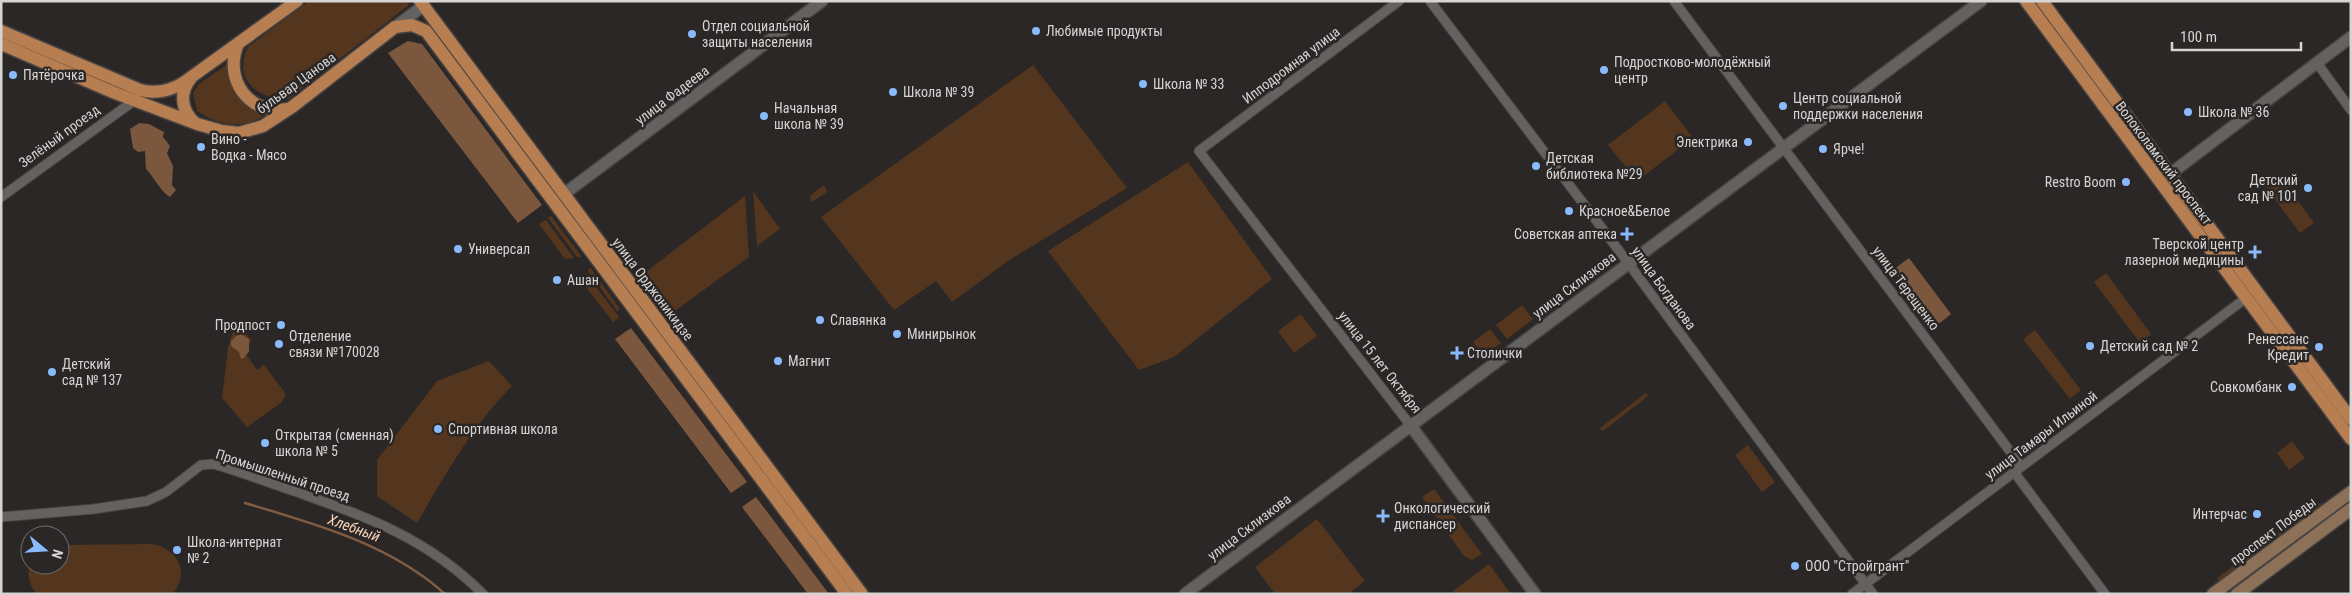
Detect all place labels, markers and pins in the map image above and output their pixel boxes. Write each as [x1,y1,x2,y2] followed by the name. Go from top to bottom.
[702,18,812,50] place label: Отдел социальной защиты населения
[1046,23,1163,39] place label: Любимые продукты
[1030,25,1042,37] marker: Любимые продукты
[686,28,698,40] marker: Отдел социальной защиты населения
[1614,54,1771,86] place label: Подростково-молодёжный центр
[1598,64,1610,76] marker: Подростково-молодёжный центр
[23,67,85,83] place label: Пятёрочка
[7,69,19,81] marker: Пятёрочка
[1153,76,1224,92] place label: Школа № 33
[1137,78,1149,90] marker: Школа № 33
[903,84,974,100] place label: Школа № 39
[887,86,899,98] marker: Школа № 39
[1793,90,1923,122] place label: Центр социальной поддержки населения
[774,100,844,132] place label: Начальная школа № 39
[1777,100,1789,112] marker: Центр социальной поддержки населения
[2198,104,2270,120] place label: Школа № 36
[2182,106,2194,118] marker: Школа № 36
[758,110,770,122] marker: Начальная школа № 39
[211,131,287,163] place label: Вино - Водка - Мясо
[1676,134,1738,150] place label: Электрика
[1742,136,1754,148] marker: Электрика
[195,141,207,153] marker: Вино - Водка - Мясо
[1833,141,1865,157] place label: Ярче!
[1817,143,1829,155] marker: Ярче!
[1546,150,1643,182] place label: Детская библиотека №29
[1530,160,1542,172] marker: Детская библиотека №29
[2238,172,2298,204] place label: Детский сад № 101
[2045,174,2116,190] place label: Restro Boom
[2120,176,2132,188] marker: Restro Boom
[2302,182,2314,194] marker: Детский сад № 101
[1579,203,1671,219] place label: Красное&Белое
[1563,205,1575,217] marker: Красное&Белое
[1514,226,1617,242] place label: Советская аптека
[1621,228,1633,240] marker: Советская аптека
[2125,236,2244,268] place label: Тверской центр лазерной медицины
[468,241,530,257] place label: Универсал
[452,243,464,255] marker: Универсал
[2248,245,2262,259] marker: Тверской центр лазерной медицины
[567,272,599,288] place label: Ашан
[551,274,563,286] marker: Ашан
[830,312,886,328] place label: Славянка
[814,314,826,326] marker: Славянка
[215,317,271,333] place label: Продпост
[275,319,287,331] marker: Продпост
[907,326,977,342] place label: Минирынок
[289,328,380,360] place label: Отделение связи №170028
[891,328,903,340] marker: Минирынок
[2248,331,2309,363] place label: Ренессанс Кредит
[273,338,285,350] marker: Отделение связи №170028
[2100,338,2198,354] place label: Детский сад № 2
[2084,340,2096,352] marker: Детский сад № 2
[2313,341,2325,353] marker: Ренессанс Кредит
[1467,345,1522,361] place label: Столички
[1451,347,1463,359] marker: Столички
[788,353,831,369] place label: Магнит
[772,355,784,367] marker: Магнит
[62,356,122,388] place label: Детский сад № 137
[46,366,58,378] marker: Детский сад № 137
[2210,379,2282,395] place label: Совкомбанк
[2286,381,2298,393] marker: Совкомбанк
[448,421,558,437] place label: Спортивная школа
[432,423,444,435] marker: Спортивная школа
[275,427,394,459] place label: Открытая (сменная) школа № 5
[259,437,271,449] marker: Открытая (сменная) школа № 5
[1394,500,1490,532] place label: Онкологический диспансер
[2192,506,2247,522] place label: Интерчас
[2251,508,2263,520] marker: Интерчас
[1376,509,1390,523] marker: Онкологический диспансер
[187,534,282,566] place label: Школа-интернат № 2
[171,544,183,556] marker: Школа-интернат № 2
[1805,558,1909,574] place label: ООО "Стройгрант"
[1789,560,1801,572] marker: ООО "Стройгрант"

